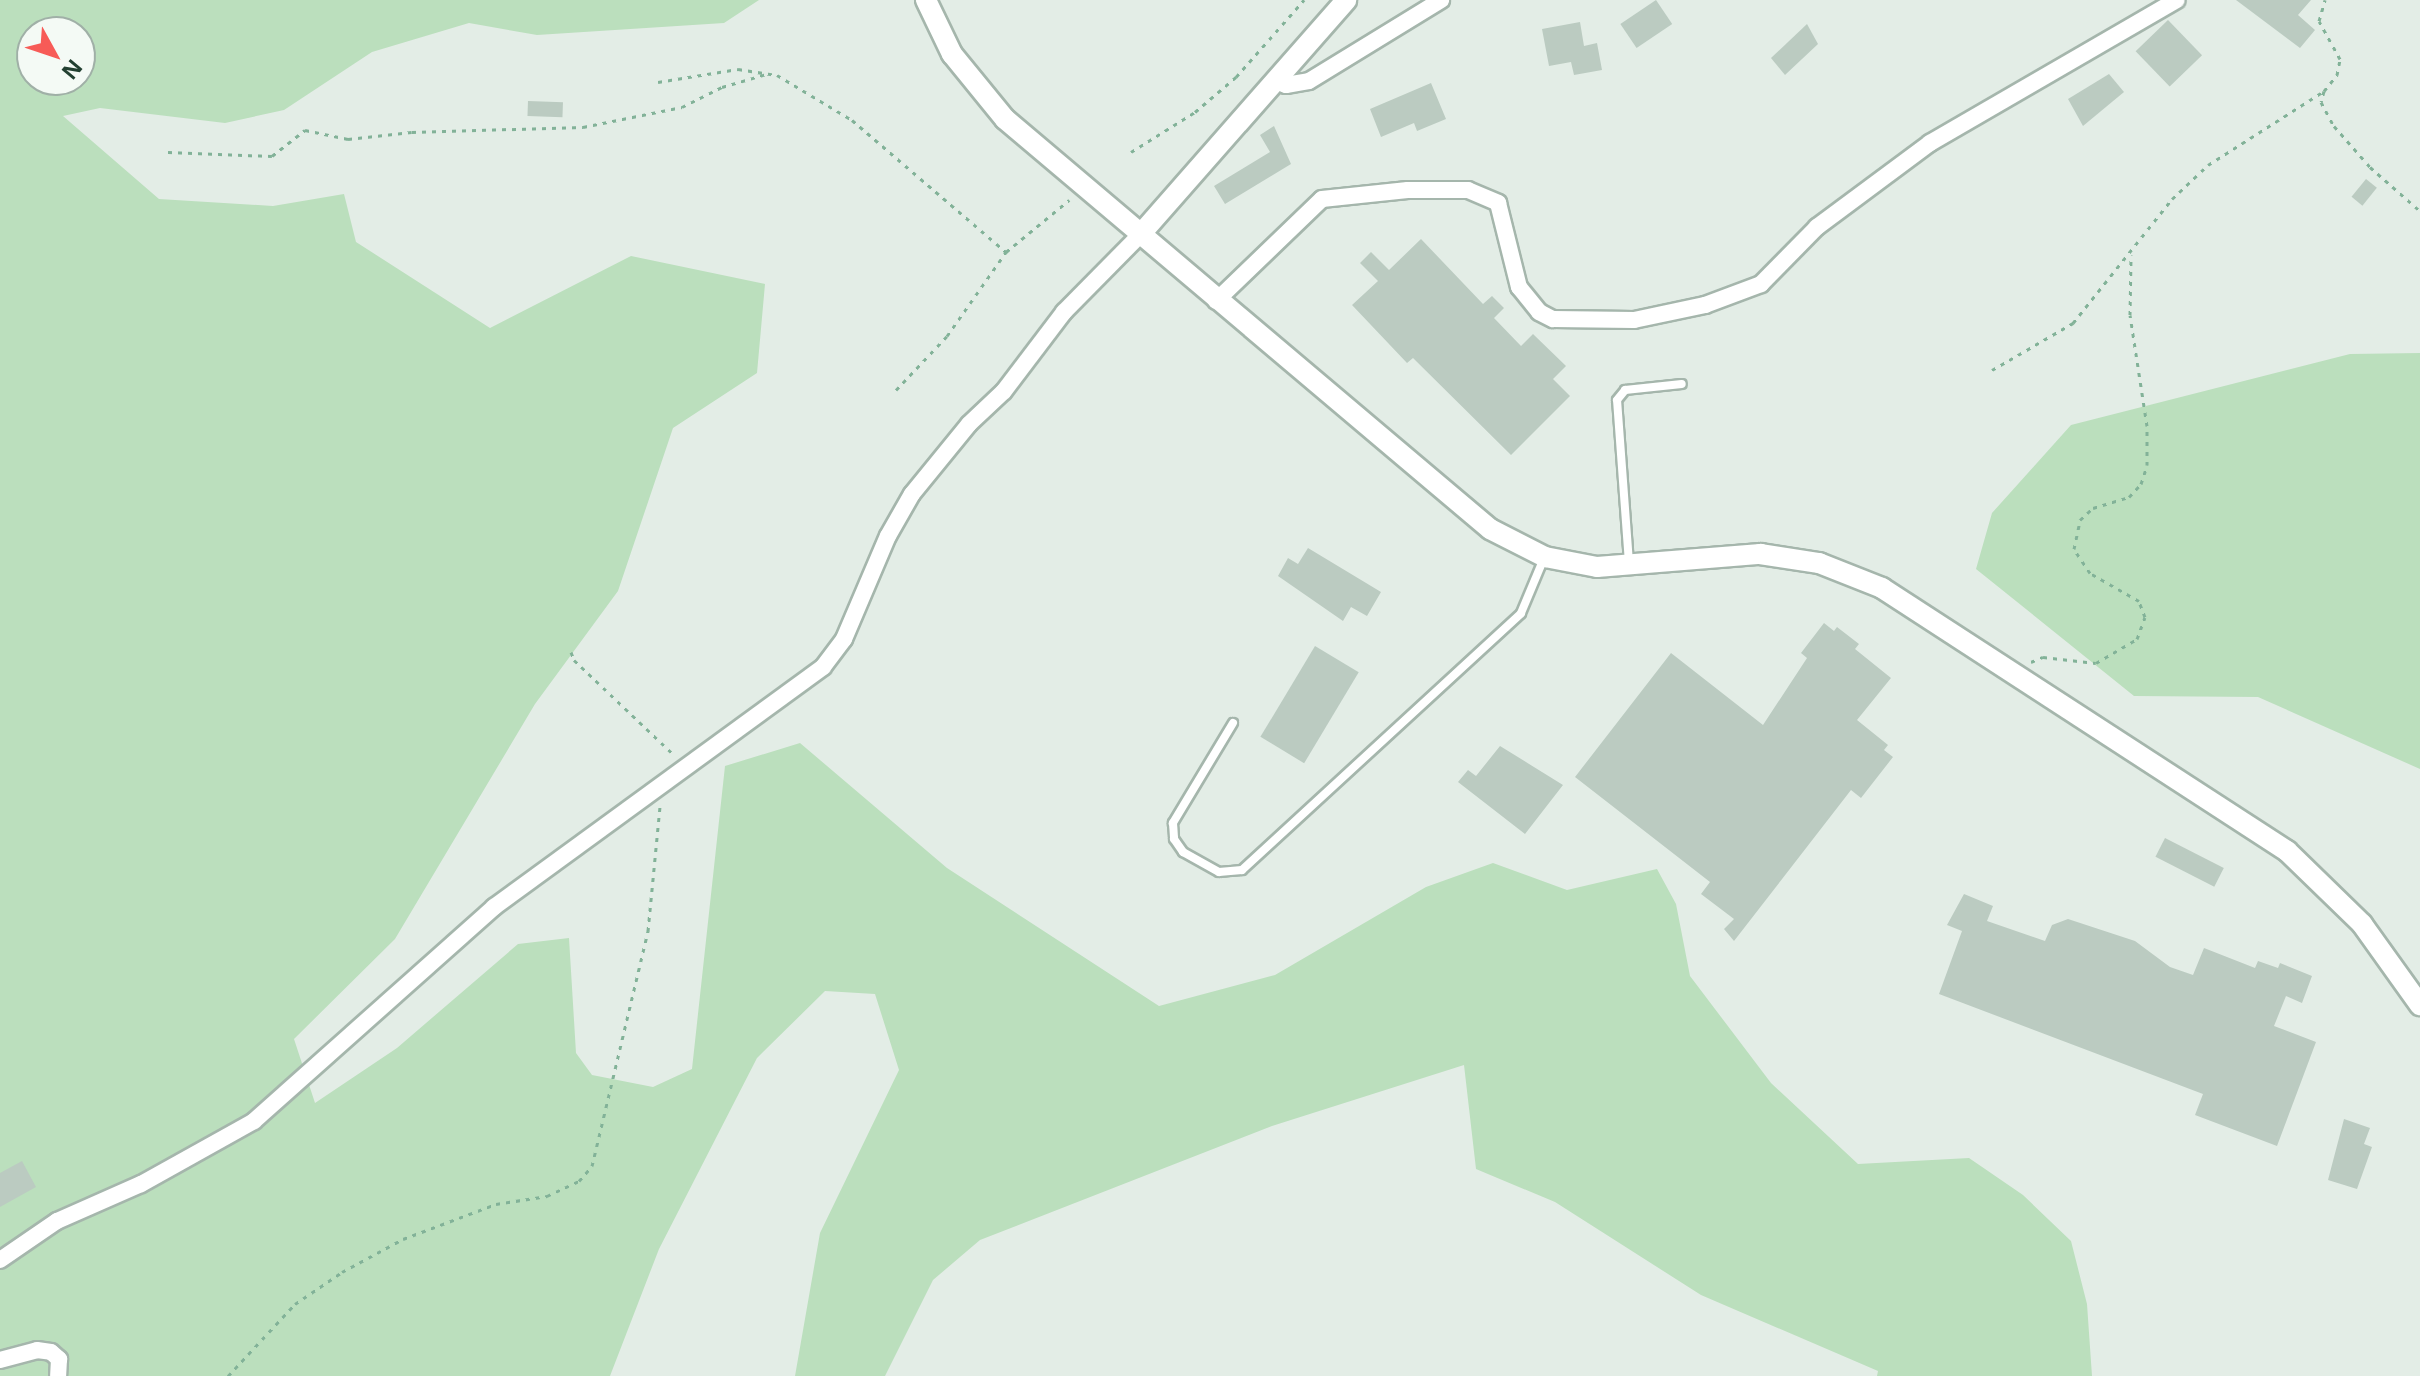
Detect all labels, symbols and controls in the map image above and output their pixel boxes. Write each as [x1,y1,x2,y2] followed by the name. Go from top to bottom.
[16,16,96,96] north arrow
[56,54,90,87] text: N

